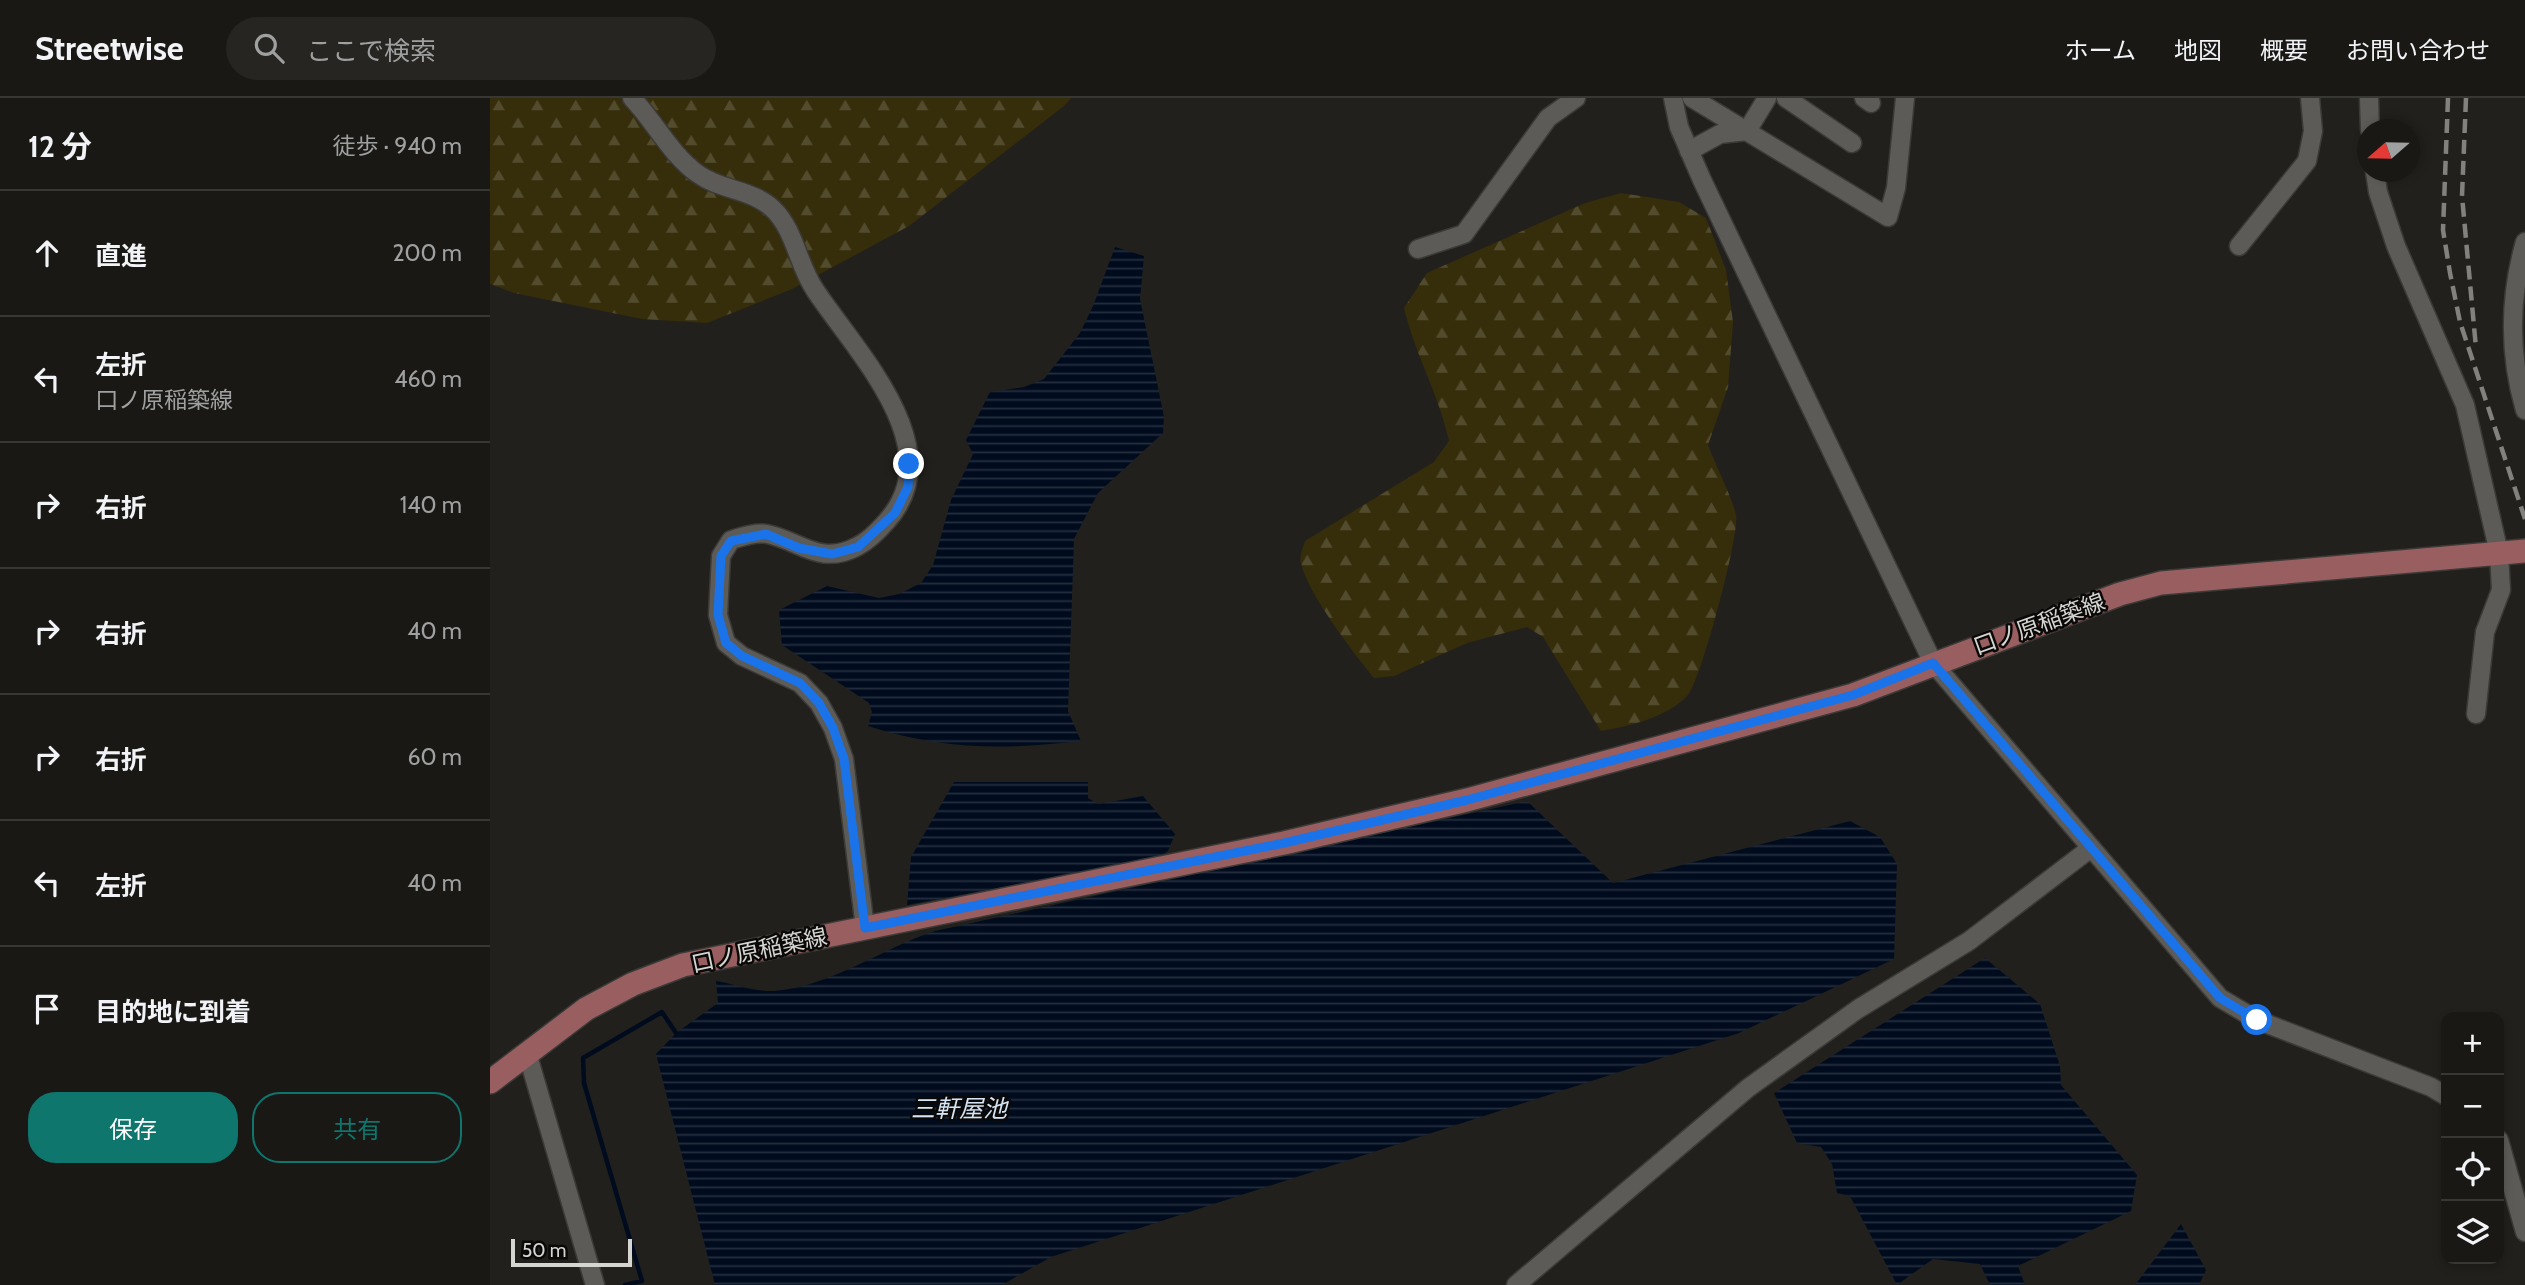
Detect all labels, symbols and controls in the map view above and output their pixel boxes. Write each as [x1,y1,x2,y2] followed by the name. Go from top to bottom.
[226,17,716,80] search box
[35,28,184,68] text: Streetwise
[250,29,288,67] icon: search
[306,35,436,67] text: ここで検索
[2065,36,2136,65] text: ホーム
[2174,36,2222,65] text: 地図
[2260,36,2308,65] text: 概要
[2346,36,2490,65] text: お問い合わせ
[2357,119,2420,182] north arrow
[28,128,92,165] text: 12 分
[332,132,462,160] text: 徒歩 · 940 m
[28,234,66,272] icon: ahead
[392,239,462,267] text: 200 m
[95,240,147,272] text: 直進
[95,349,147,381] text: 左折
[28,360,66,398] icon: left
[394,365,462,393] text: 460 m
[95,386,233,414] text: 口ノ原稲築線
[893,448,924,479] route end
[28,486,66,524] icon: right
[400,491,462,519] text: 140 m
[95,492,147,524] text: 右折
[1969,587,2109,661] street label: 口ノ原稲築線
[28,612,66,650] icon: right
[407,617,462,645] text: 40 m
[95,618,147,650] text: 右折
[28,738,66,776] icon: right
[408,743,462,771] text: 60 m
[95,744,147,776] text: 右折
[28,864,66,902] icon: left
[407,869,462,897] text: 40 m
[95,870,147,902] text: 左折
[689,922,829,978] street label: 口ノ原稲築線
[28,990,66,1028] icon: arrive
[95,996,251,1028] text: 目的地に到着
[2241,1004,2272,1035] route start
[2441,1012,2504,1264] map controls
[2441,1012,2504,1075] button: +
[2441,1075,2504,1138] button: −
[28,1092,238,1163] button: 保存
[252,1092,462,1163] button: 共有
[911,1094,1009,1123] water label: 三軒屋池
[2441,1138,2504,1201] button: locate
[2441,1201,2504,1264] button: layers
[511,1236,632,1268] scale bar
[522,1239,566,1262] text: 50 m

